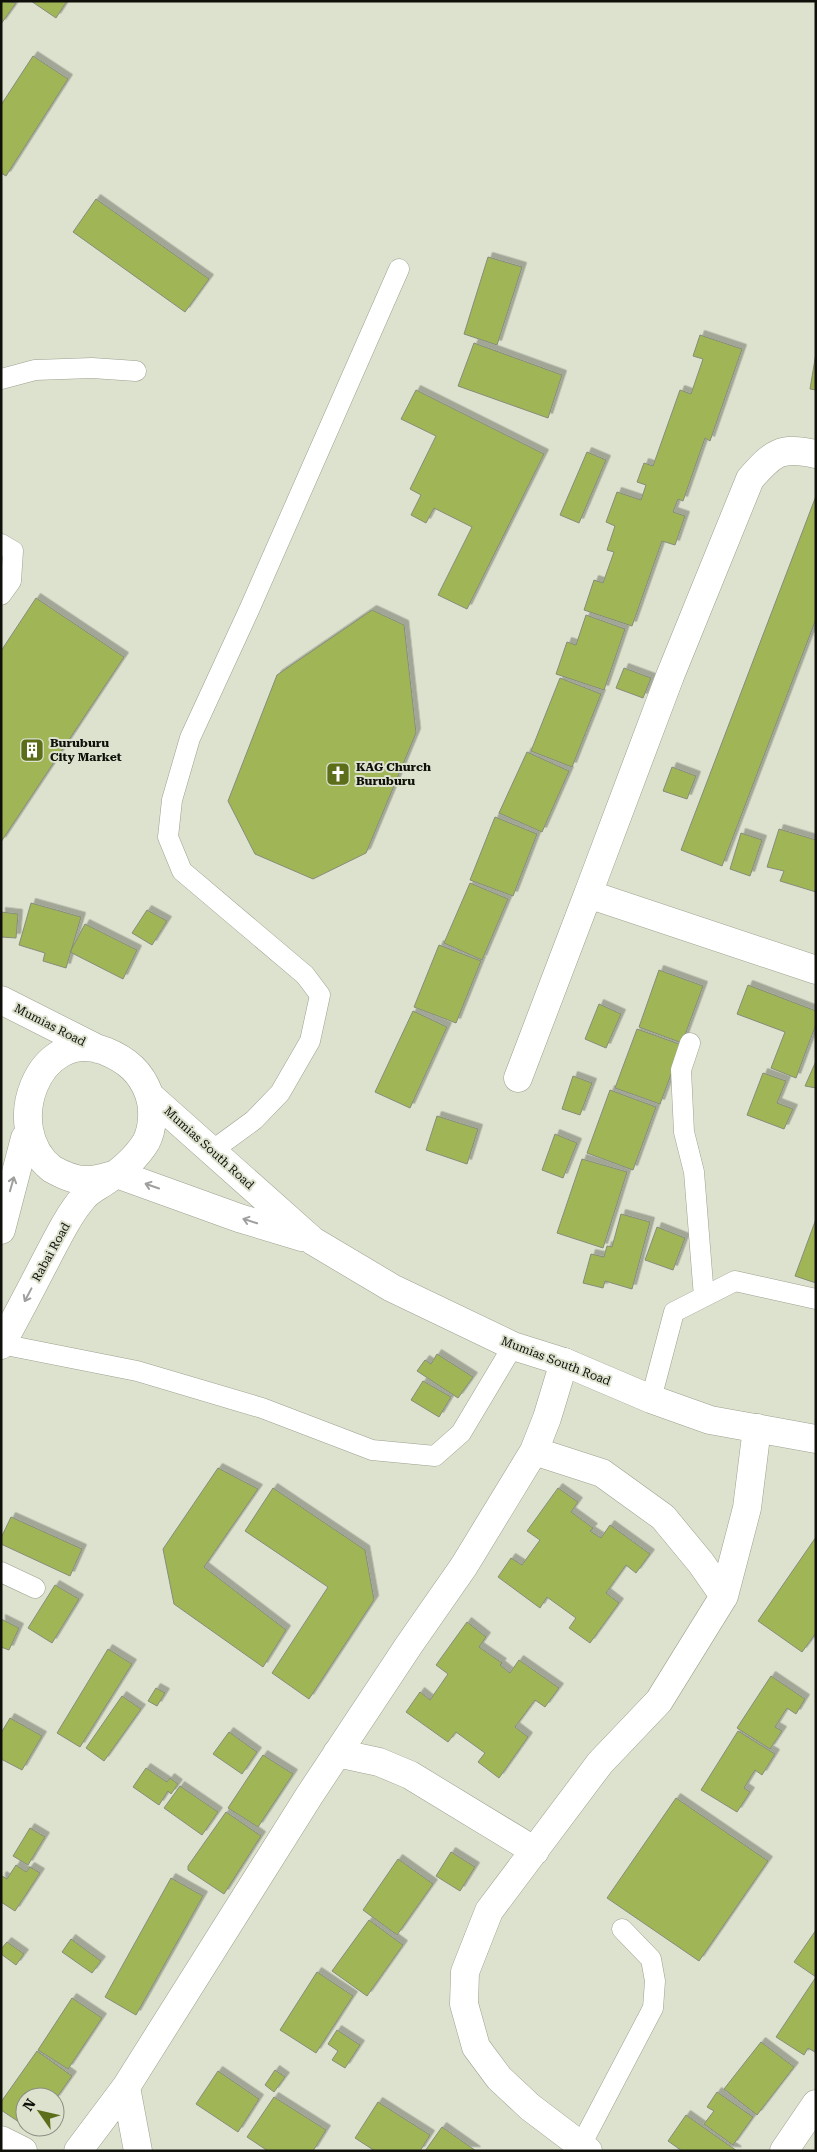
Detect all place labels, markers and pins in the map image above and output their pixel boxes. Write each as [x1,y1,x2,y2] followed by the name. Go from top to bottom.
[50,736,122,764] place label: Buruburu City Market
[19,737,45,763] building icon: Buruburu City Market
[356,760,431,788] place label: KAG Church Buruburu
[325,761,351,787] church icon: KAG Church Buruburu

